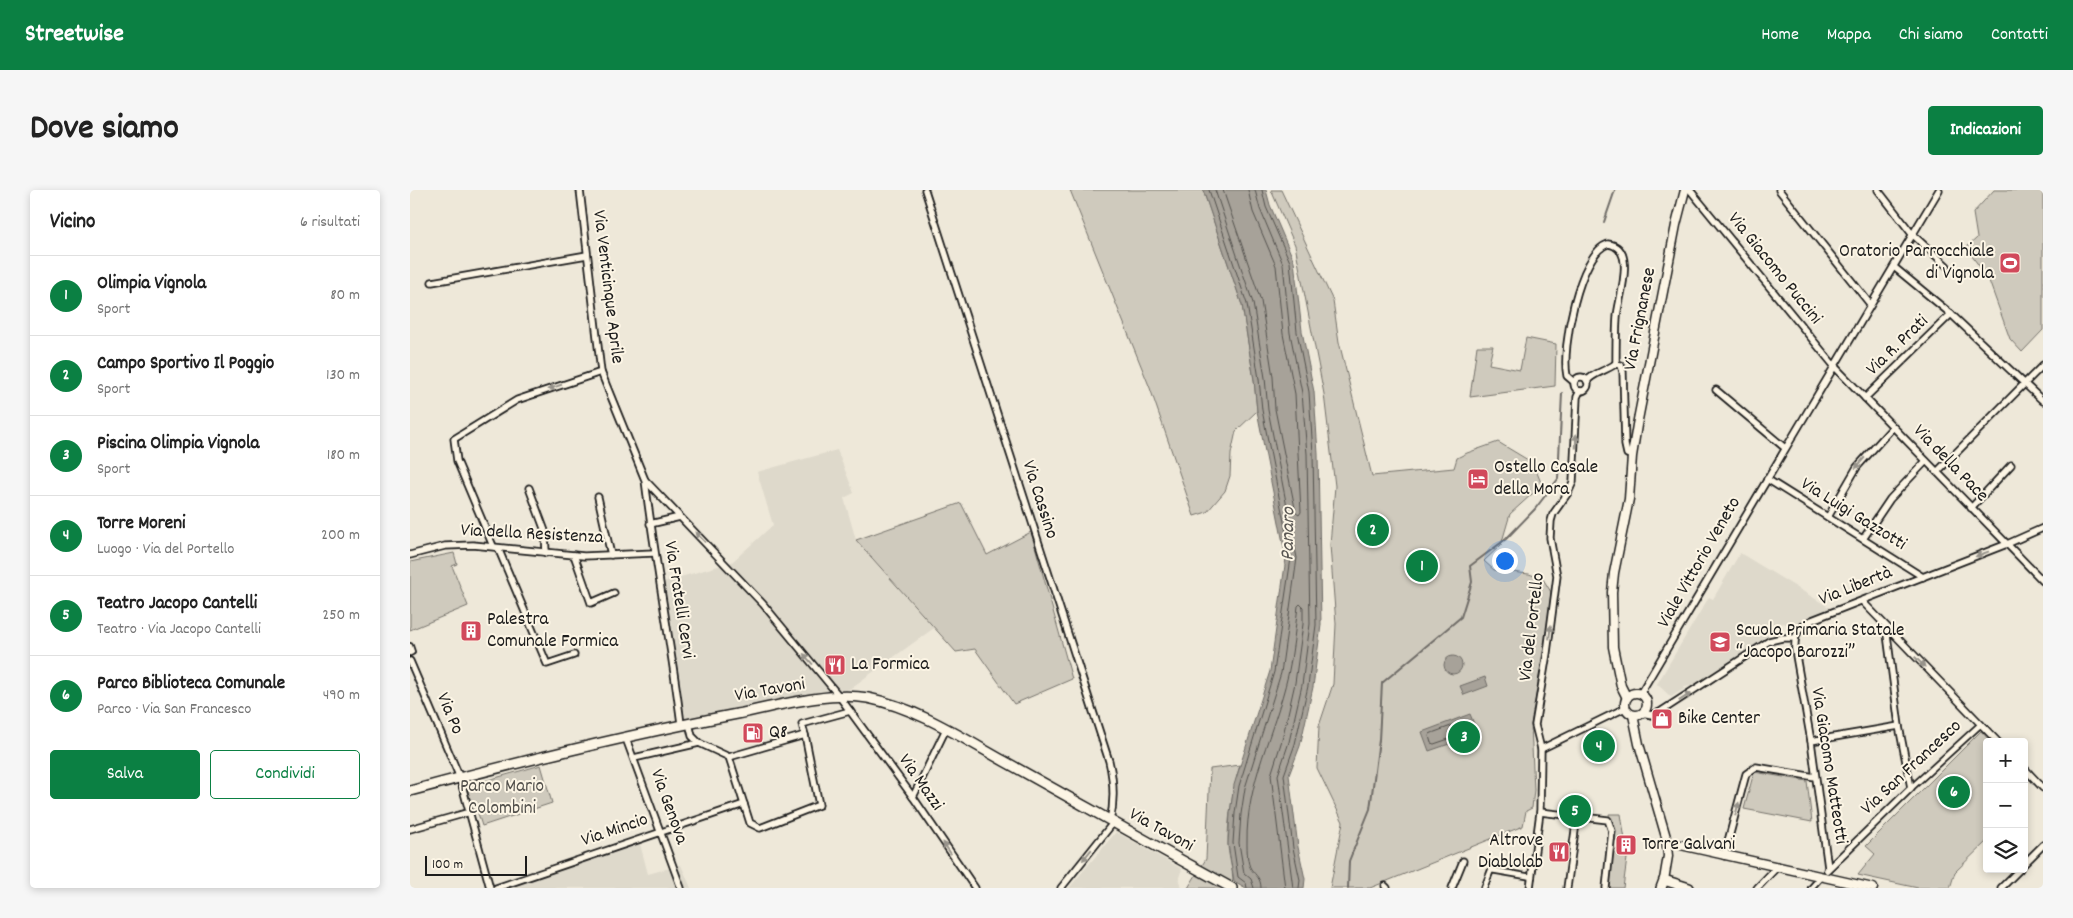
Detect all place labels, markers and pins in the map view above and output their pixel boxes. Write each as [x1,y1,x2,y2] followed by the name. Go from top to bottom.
[1839,239,1995,288] place label: Oratorio Parrocchiale di Vignola
[1998,251,2022,275] sports icon: Oratorio Parrocchiale di Vignola
[1494,455,1598,504] place label: Ostello Casale della Mora
[1466,467,1490,491] hotel icon: Ostello Casale della Mora
[1357,511,1389,549] pin: 2
[1406,547,1438,585] pin: 1
[487,607,619,656] place label: Palestra Comunale Formica
[1736,618,1904,667] place label: Scuola Primaria Statale “Jacopo Barozzi”
[459,619,483,643] building icon: Palestra Comunale Formica
[1708,630,1732,654] school or university icon: Scuola Primaria Statale “Jacopo Barozzi”
[851,652,930,679] place label: La Formica
[823,653,847,677] restaurant icon: La Formica
[1678,706,1760,733] place label: Bike Center
[1650,707,1674,731] shop icon: Bike Center
[1448,718,1480,756] pin: 3
[769,720,788,747] place label: Q8
[741,721,765,745] fuel station icon: Q8
[1583,727,1615,765] pin: 4
[1938,773,1970,811] pin: 6
[1559,792,1591,830] pin: 5
[1478,828,1543,877] place label: Altrove Diablolab
[1642,832,1736,859] place label: Torre Galvani
[1614,833,1638,857] building icon: Torre Galvani
[1547,840,1571,864] restaurant icon: Altrove Diablolab

